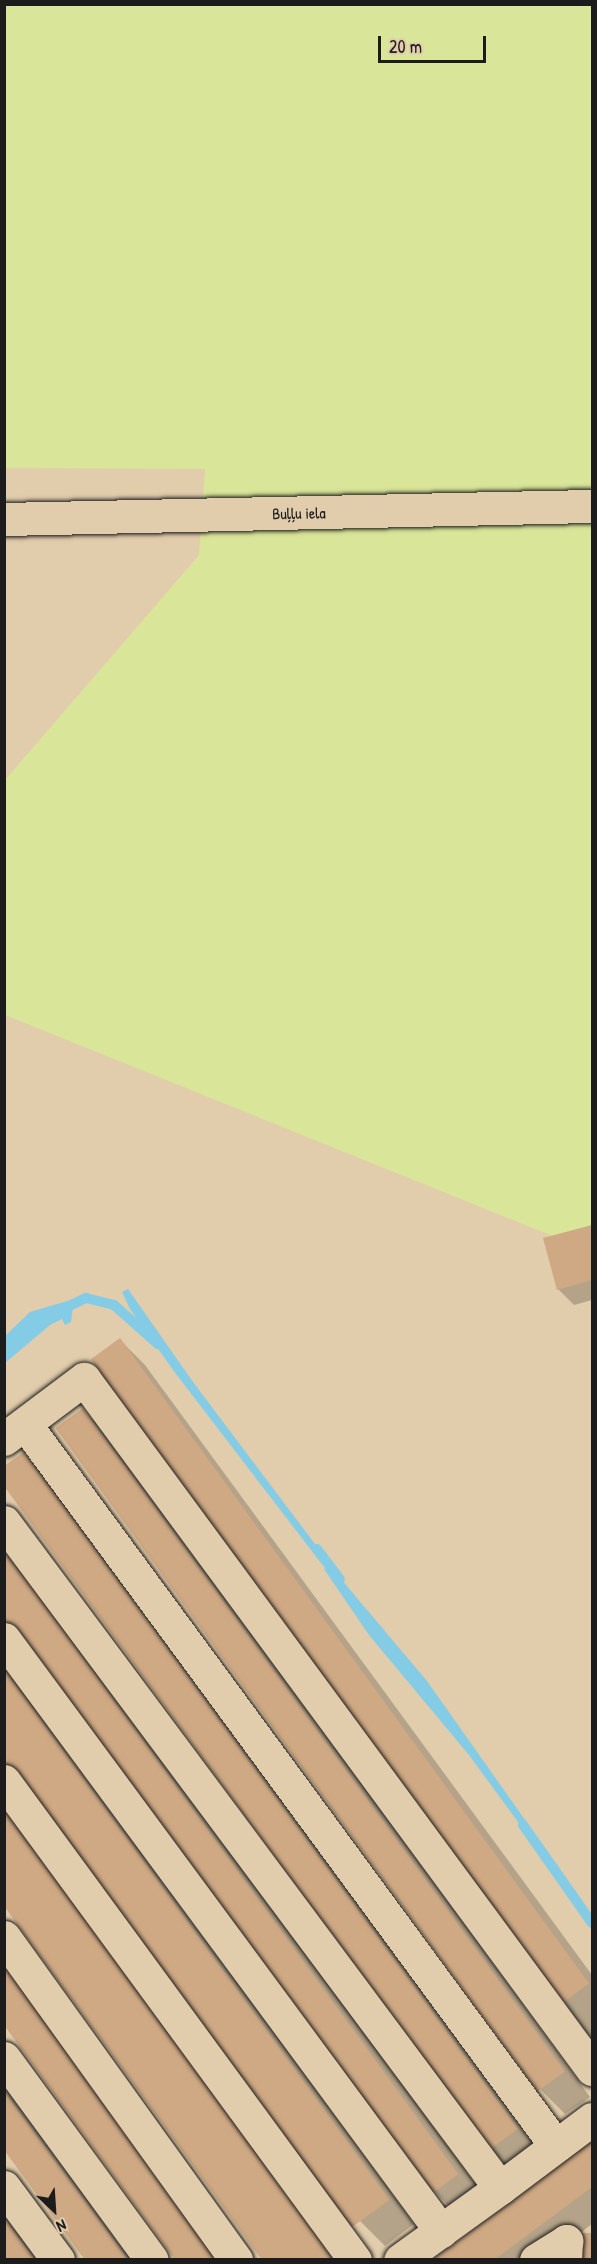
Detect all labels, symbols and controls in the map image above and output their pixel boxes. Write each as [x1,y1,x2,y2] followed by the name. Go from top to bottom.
[381,24,489,62] scale bar
[389,34,422,59] text: 20 m
[272,503,326,523] street label: Buļļu iela
[24,2180,84,2240] north arrow
[53,2215,70,2238] text: N

